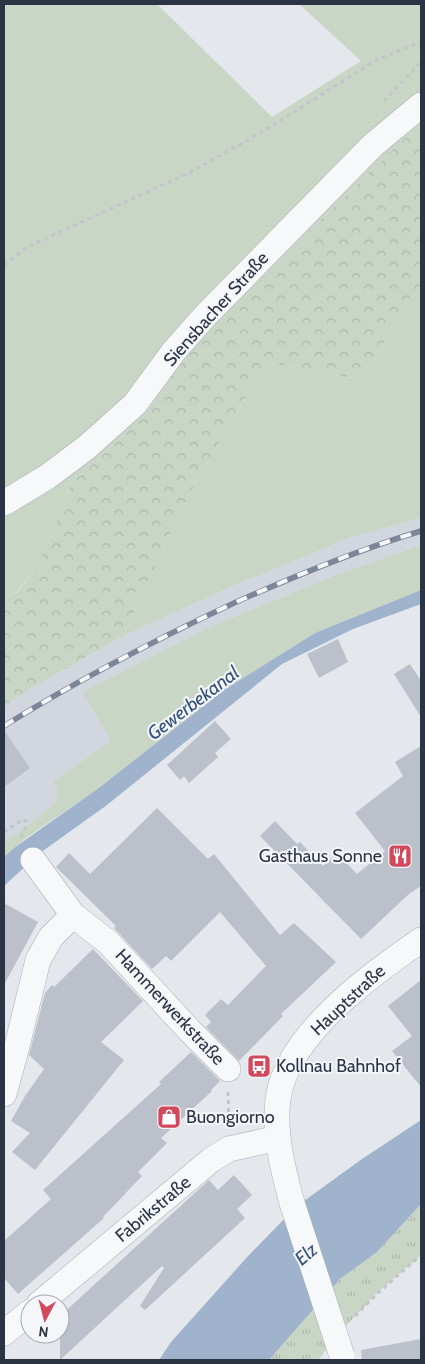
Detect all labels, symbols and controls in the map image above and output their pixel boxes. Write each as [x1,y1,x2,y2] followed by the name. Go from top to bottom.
[159,247,273,371] street label: Siensbacher Straße
[143,661,244,745] water label: Gewerbekanal
[387,843,413,869] restaurant icon: Gasthaus Sonne
[259,845,382,867] place label: Gasthaus Sonne
[111,944,229,1070] street label: Hammerwerkstraße
[306,960,390,1040] street label: Hauptstraße
[246,1053,272,1079] bus stop icon: Kollnau Bahnhof
[276,1055,401,1077] place label: Kollnau Bahnhof
[156,1104,182,1130] shop icon: Buongiorno
[186,1106,275,1128] place label: Buongiorno
[111,1171,195,1247] street label: Fabrikstraße
[290,1237,323,1270] water label: Elz
[20,1294,70,1344] north arrow
[37,1322,49,1341] text: N

